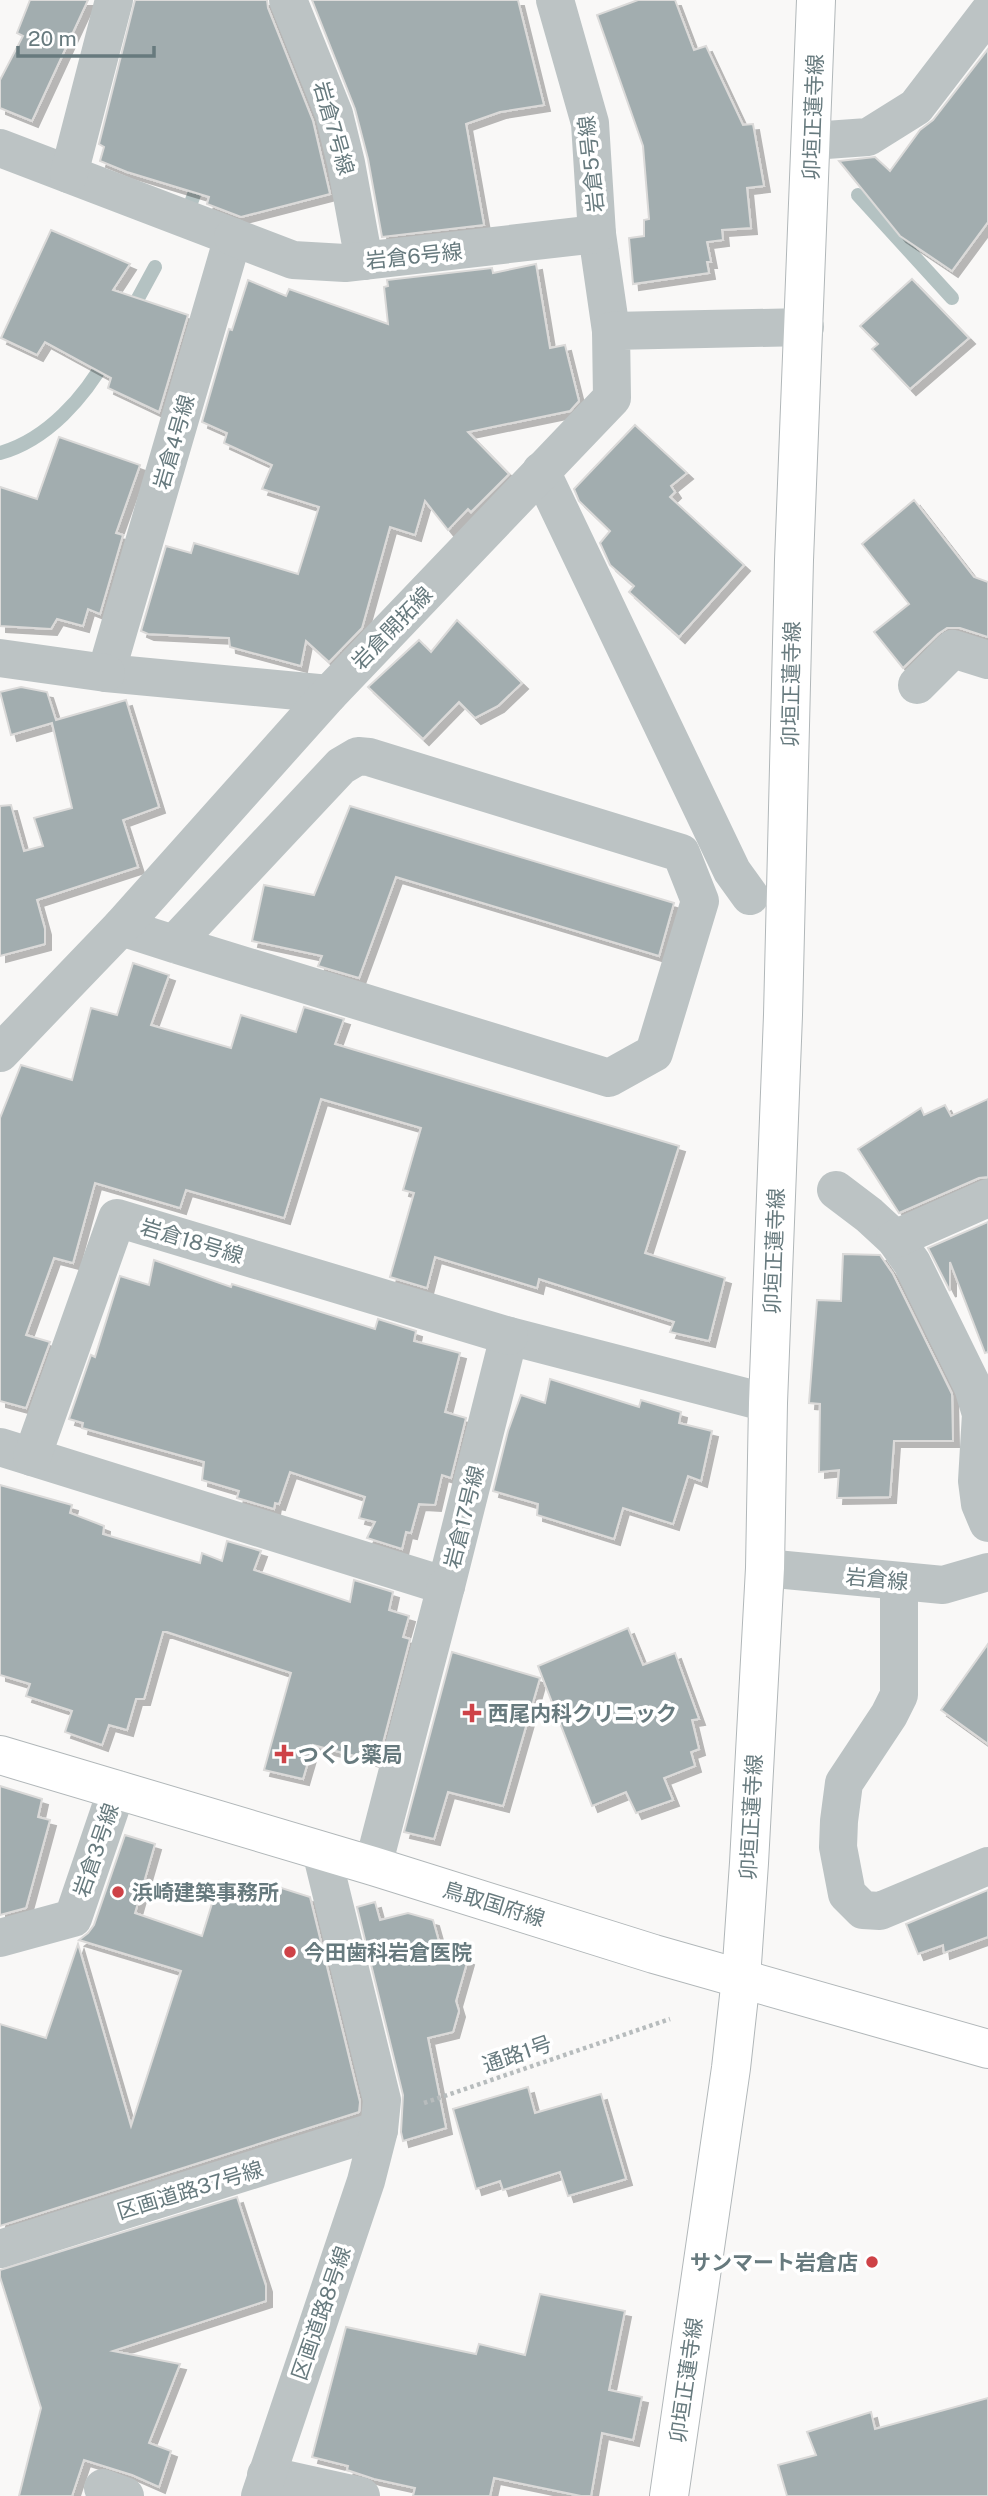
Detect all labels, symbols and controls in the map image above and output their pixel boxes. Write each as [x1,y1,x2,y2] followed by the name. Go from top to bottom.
[18,14,154,58] scale bar
[28,26,77,51] text: 20 m
[798,54,828,180] street label: 卯垣正蓮寺線
[309,78,359,178] street label: 岩倉7号線
[573,114,609,214] street label: 岩倉5号線
[364,238,464,274] street label: 岩倉6号線
[149,392,199,492] street label: 岩倉4号線
[347,582,437,674] street label: 岩倉開拓線
[777,621,805,747] street label: 卯垣正蓮寺線
[759,1188,789,1314] street label: 卯垣正蓮寺線
[138,1214,246,1268] street label: 岩倉18号線
[439,1463,489,1571] street label: 岩倉17号線
[845,1564,909,1594] street label: 岩倉線
[488,1701,677,1726] place label: 西尾内科クリニック
[462,1703,482,1723] marker: 西尾内科クリニック
[298,1742,403,1767] place label: つくし薬局
[276,1746,292,1762] marker: つくし薬局
[735,1753,767,1881] street label: 卯垣正蓮寺線
[68,1800,124,1900] street label: 岩倉3号線
[440,1877,548,1931] street label: 鳥取国府線
[132,1880,279,1905] place label: 浜崎建築事務所
[110,1884,126,1900] marker: 浜崎建築事務所
[304,1940,472,1965] place label: 今田歯科岩倉医院
[282,1944,298,1960] marker: 今田歯科岩倉医院
[479,2031,555,2077] street label: 通路1号
[114,2156,266,2224] street label: 区画道路37号線
[286,2243,356,2383] street label: 区画道路8号線
[690,2250,858,2275] place label: サンマート岩倉店
[864,2254,880,2270] marker: サンマート岩倉店
[665,2316,707,2444] street label: 卯垣正蓮寺線

